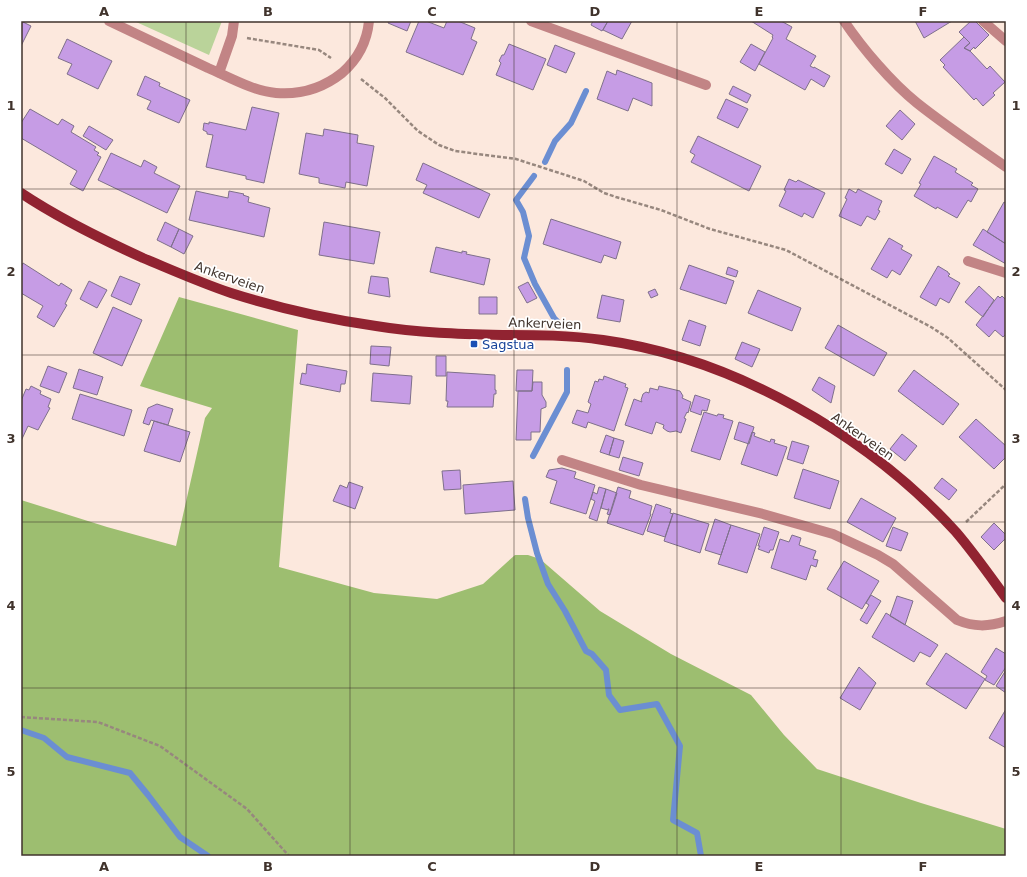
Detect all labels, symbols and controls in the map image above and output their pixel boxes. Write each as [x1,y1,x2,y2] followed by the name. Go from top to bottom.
[99,4,109,19] text: A
[263,4,273,19] text: B
[427,4,437,19] text: C
[590,4,601,19] text: D
[755,4,763,19] text: E
[919,4,927,19] text: F
[6,98,16,113] text: 1
[1011,98,1021,113] text: 1
[193,258,267,296] street label: Ankerveien
[6,264,16,279] text: 2
[1011,264,1021,279] text: 2
[508,315,582,332] street label: Ankerveien
[482,337,535,352] place label: Sagstua
[469,339,479,349] marker: Sagstua
[828,409,897,464] street label: Ankerveien
[6,431,16,446] text: 3
[1011,431,1021,446] text: 3
[6,598,16,613] text: 4
[1011,598,1021,613] text: 4
[6,764,16,779] text: 5
[1011,764,1021,779] text: 5
[99,859,109,874] text: A
[263,859,273,874] text: B
[427,859,437,874] text: C
[590,859,601,874] text: D
[755,859,763,874] text: E
[919,859,927,874] text: F

